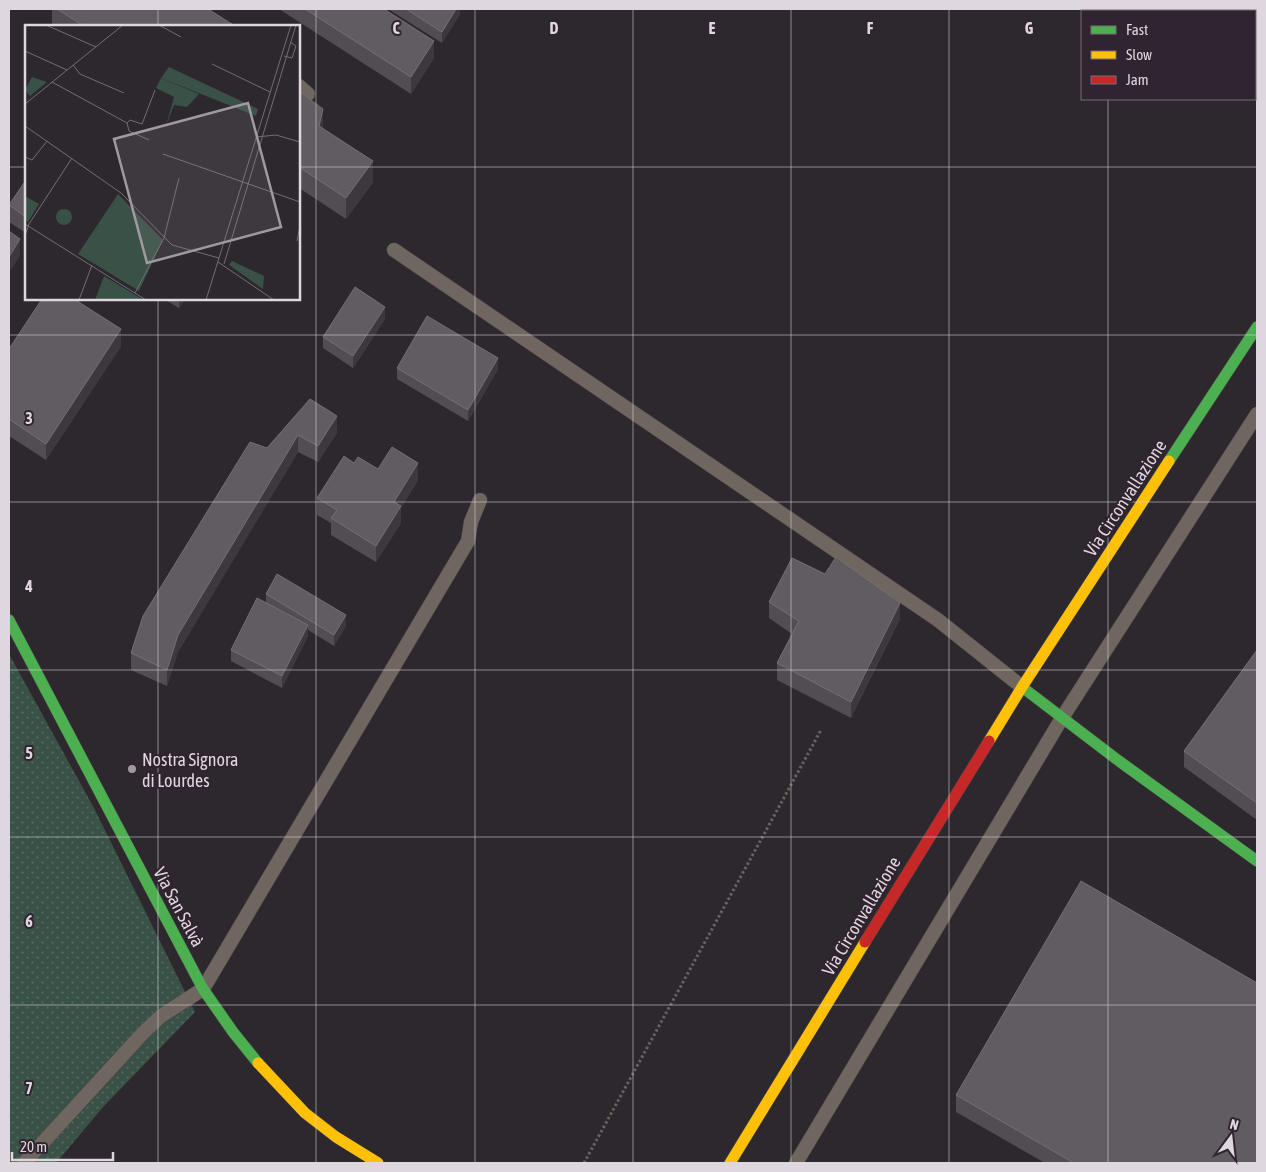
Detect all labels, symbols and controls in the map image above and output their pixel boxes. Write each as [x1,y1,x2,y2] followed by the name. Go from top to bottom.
[1081,10,1256,100] legend
[392,19,400,37] text: C
[550,19,559,37] text: D
[709,19,716,37] text: E
[867,19,874,37] text: F
[1025,19,1034,37] text: G
[1126,21,1148,38] text: Fast
[25,25,300,300] inset map
[1126,46,1152,63] text: Slow
[1126,71,1149,88] text: Jam
[25,409,33,427] text: 3
[1080,436,1170,560] street label: Via Circonvallazione
[24,577,33,595] text: 4
[25,744,33,762] text: 5
[142,749,238,791] place label: Nostra Signora di Lourdes
[126,763,138,775] marker: Nostra Signora di Lourdes
[817,853,905,979] street label: Via Circonvallazione
[149,864,209,950] street label: Via San Salvà
[25,912,33,930] text: 6
[25,1079,33,1097] text: 7
[1206,1112,1256,1162] north arrow
[1228,1116,1240,1133] text: N
[12,1130,114,1162] scale bar
[20,1138,47,1155] text: 20 m

